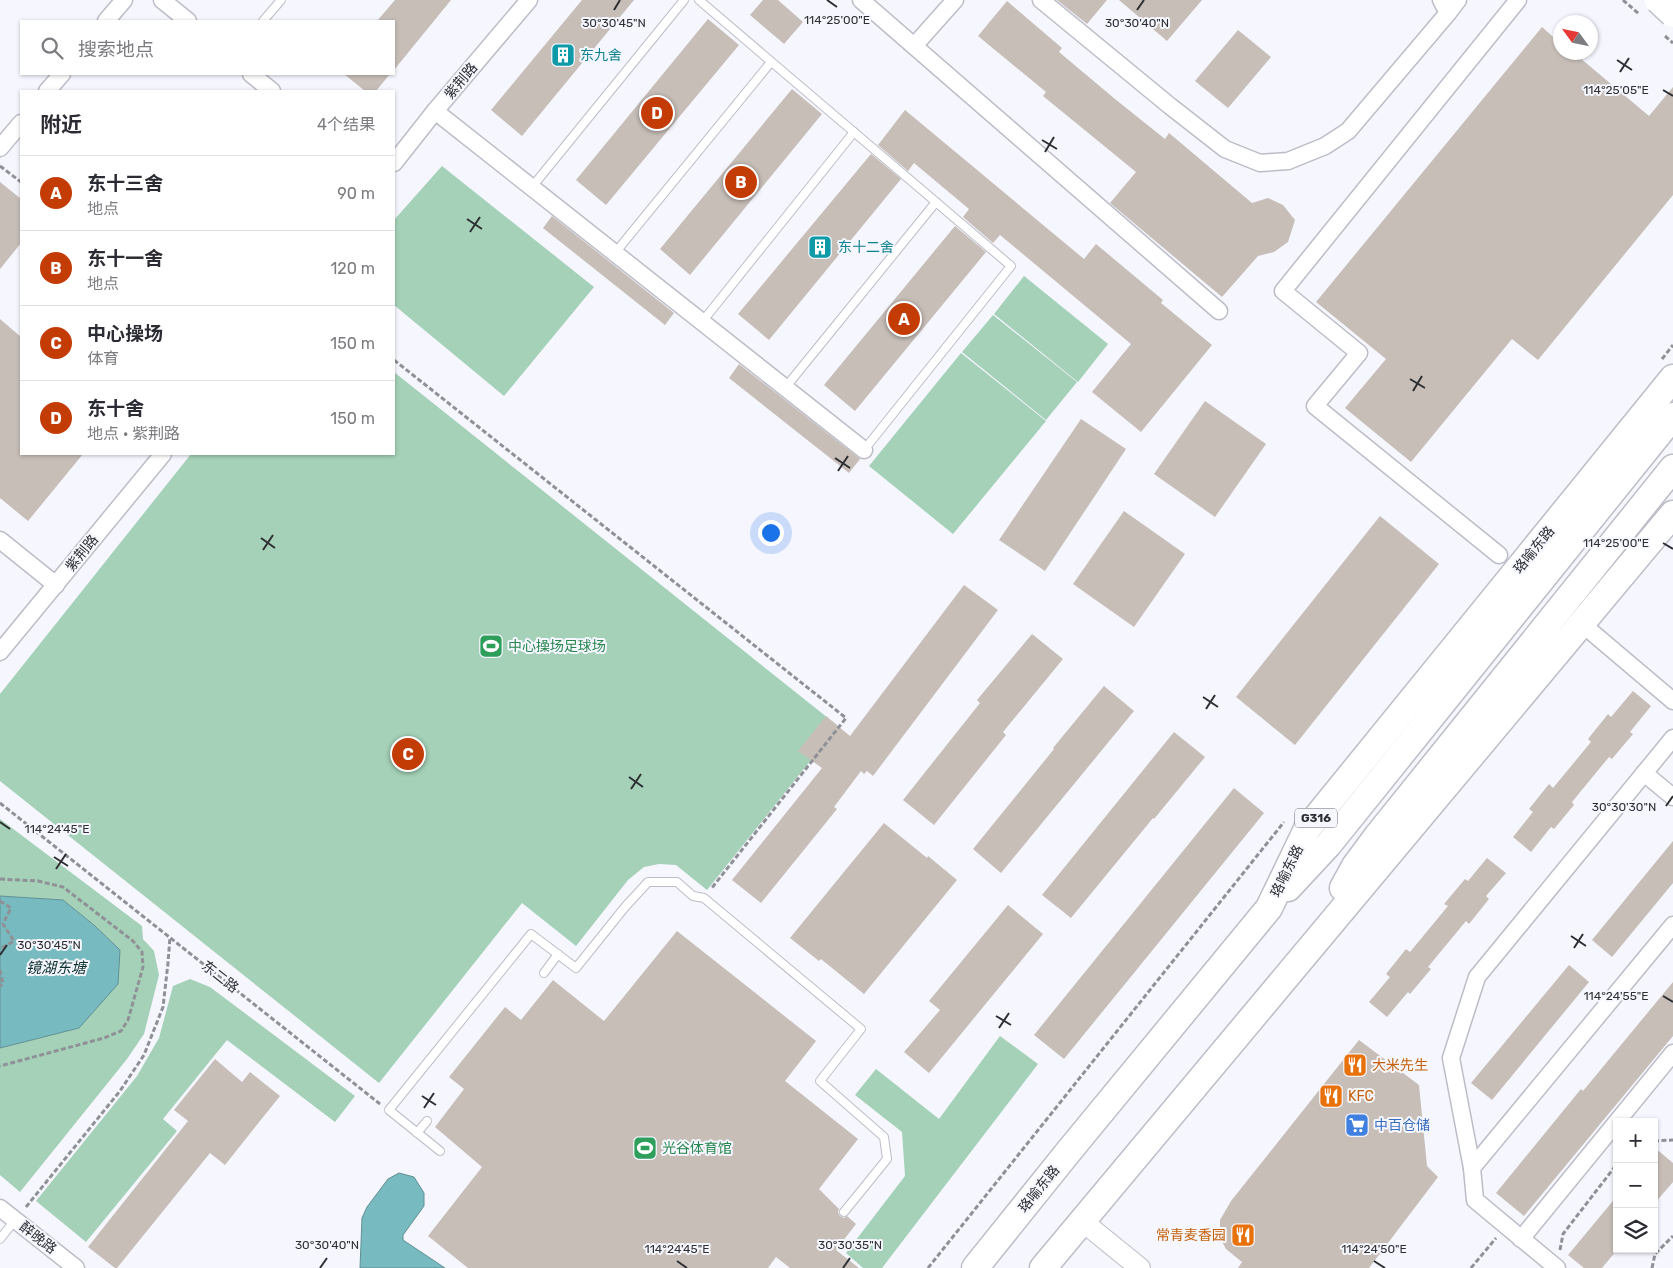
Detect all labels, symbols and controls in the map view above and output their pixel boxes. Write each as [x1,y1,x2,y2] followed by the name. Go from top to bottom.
[804,13,870,27] text: 114°25'00"E
[1553,15,1598,60] north arrow
[582,16,646,30] text: 30°30'45"N
[1105,16,1169,30] text: 30°30'40"N
[20,20,395,75] search box
[38,34,66,62] icon: search
[78,38,154,61] text: 搜索地点
[550,42,576,68] building icon: 东九舍
[580,47,622,64] place label: 东九舍
[441,59,481,103] street label: 紫荆路
[1583,83,1649,97] text: 114°25'05"E
[641,94,673,132] pin: D
[40,112,82,137] text: 附近
[317,115,375,134] text: 4个结果
[725,163,757,201] pin: B
[87,172,163,195] text: 东十三舍
[50,184,62,203] text: A
[337,184,375,203] text: 90 m
[87,199,119,218] text: 地点
[807,234,833,260] building icon: 东十二舍
[838,239,894,256] place label: 东十二舍
[87,247,163,270] text: 东十一舍
[50,259,62,278] text: B
[330,259,375,278] text: 120 m
[87,274,119,293] text: 地点
[888,300,920,338] pin: A
[87,322,163,345] text: 中心操场
[50,334,62,353] text: C
[330,334,375,353] text: 150 m
[87,349,119,368] text: 体育
[87,397,144,420] text: 东十舍
[50,409,62,428] text: D
[330,409,375,428] text: 150 m
[87,424,180,443] text: 地点 · 紫荆路
[758,520,784,546] your location
[1510,523,1558,577] street label: 珞喻东路
[62,531,102,575] street label: 紫荆路
[1583,536,1649,550] text: 114°25'00"E
[478,633,504,659] sports icon: 中心操场足球场
[508,638,606,655] place label: 中心操场足球场
[392,735,424,773] pin: C
[1592,800,1656,814] text: 30°30'30"N
[1295,808,1337,828] road number: G316
[25,822,89,836] text: 114°24'45"E
[1267,842,1307,900] street label: 珞喻东路
[17,938,81,952] text: 30°30'45"N
[198,957,242,997] street label: 东二路
[26,959,89,977] water label: 镜湖东塘
[1583,989,1649,1003] text: 114°24'55"E
[1342,1052,1368,1078] restaurant icon: 大米先生
[1372,1057,1428,1074] place label: 大米先生
[1318,1083,1344,1109] restaurant icon: KFC
[1348,1088,1374,1105] place label: KFC
[1344,1112,1370,1138] supermarket icon: 中百仓储
[1374,1117,1430,1134] place label: 中百仓储
[1613,1118,1658,1253] map controls
[1613,1118,1658,1163] button: +
[632,1135,658,1161] sports icon: 光谷体育馆
[662,1140,732,1157] place label: 光谷体育馆
[1015,1162,1063,1216] street label: 珞喻东路
[1613,1163,1658,1208] button: −
[1613,1208,1658,1253] button: layers
[16,1218,60,1258] street label: 醉晚路
[1230,1222,1256,1248] restaurant icon: 常青麦香园
[1156,1227,1226,1244] place label: 常青麦香园
[295,1238,359,1252] text: 30°30'40"N
[818,1238,882,1252] text: 30°30'35"N
[645,1242,709,1256] text: 114°24'45"E
[1341,1242,1407,1256] text: 114°24'50"E

